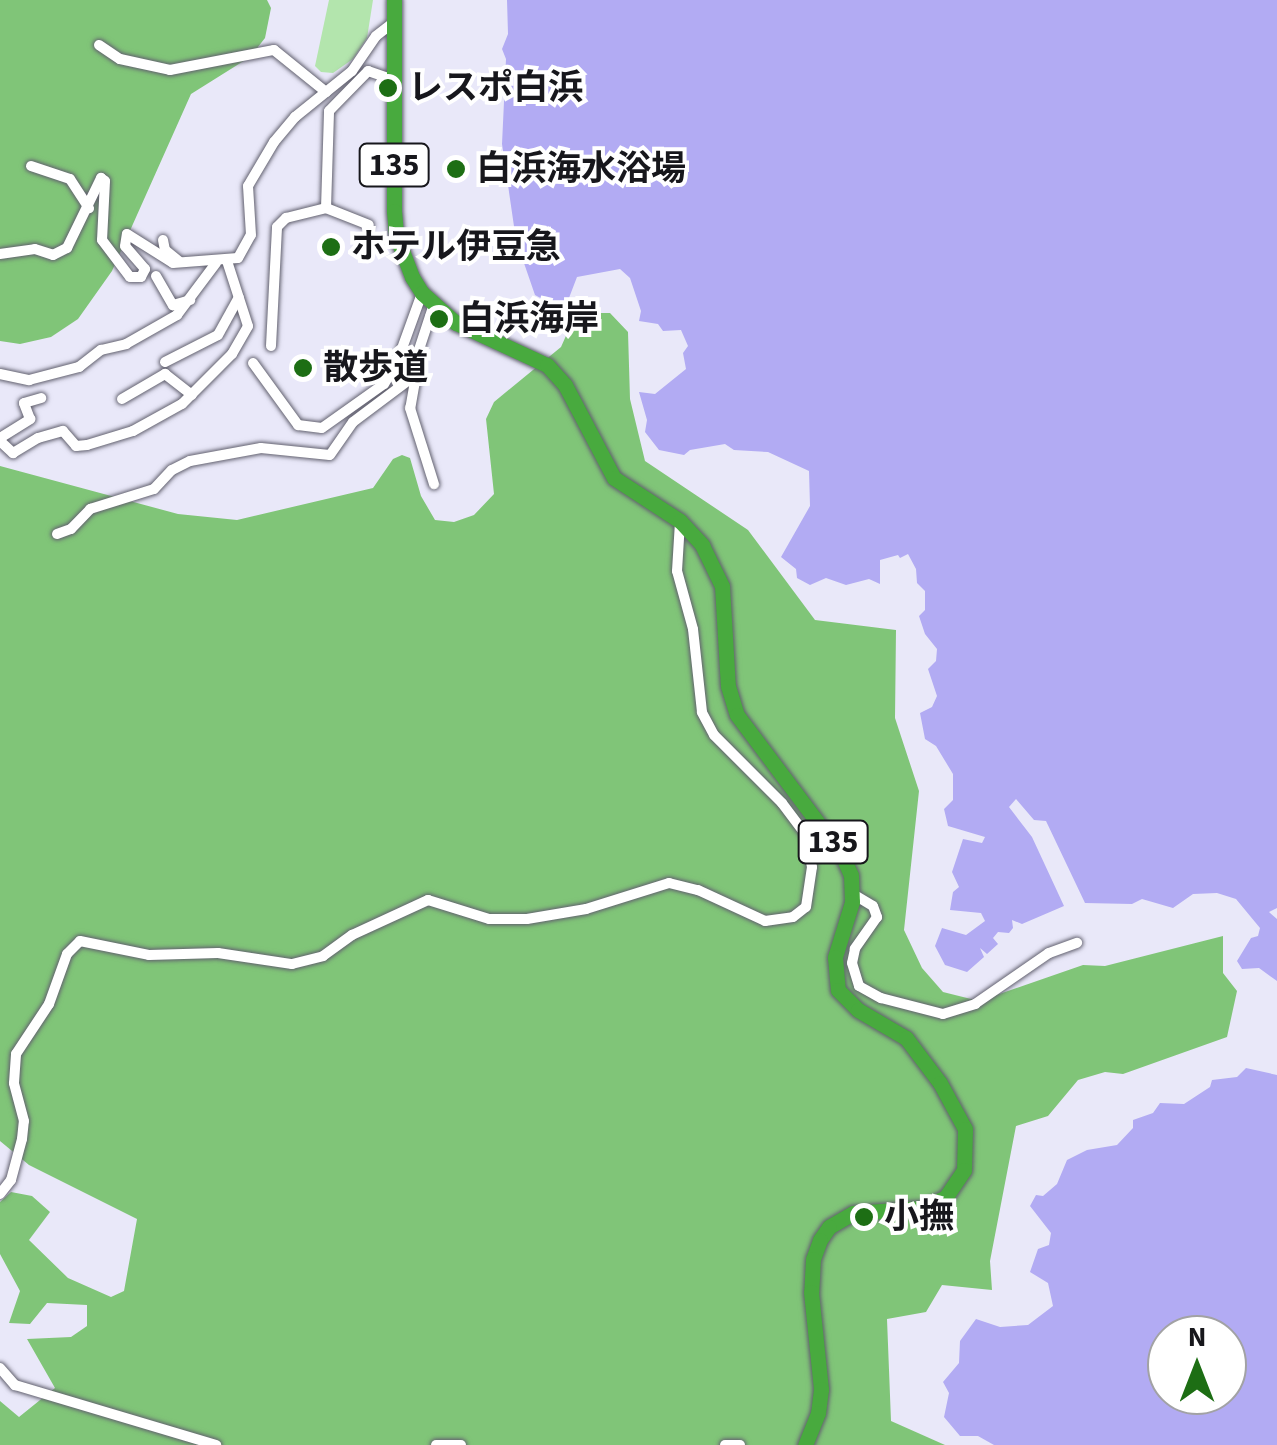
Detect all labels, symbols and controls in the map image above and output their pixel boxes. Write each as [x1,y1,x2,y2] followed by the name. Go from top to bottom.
[408,67,583,109] place label: レスポ白浜
[377,77,399,99] marker: レスポ白浜
[356,138,432,192] road number: 135
[476,148,686,190] place label: 白浜海水浴場
[445,158,467,180] marker: 白浜海水浴場
[351,226,561,268] place label: ホテル伊豆急
[320,236,342,258] marker: ホテル伊豆急
[459,298,599,340] place label: 白浜海岸
[428,308,450,330] marker: 白浜海岸
[323,347,428,389] place label: 散歩道
[292,357,314,379] marker: 散歩道
[796,815,870,869] road number: 135
[884,1196,954,1238] place label: 小撫
[853,1206,875,1228] marker: 小撫
[1147,1315,1247,1415] north arrow
[1188,1317,1206,1357] text: N

